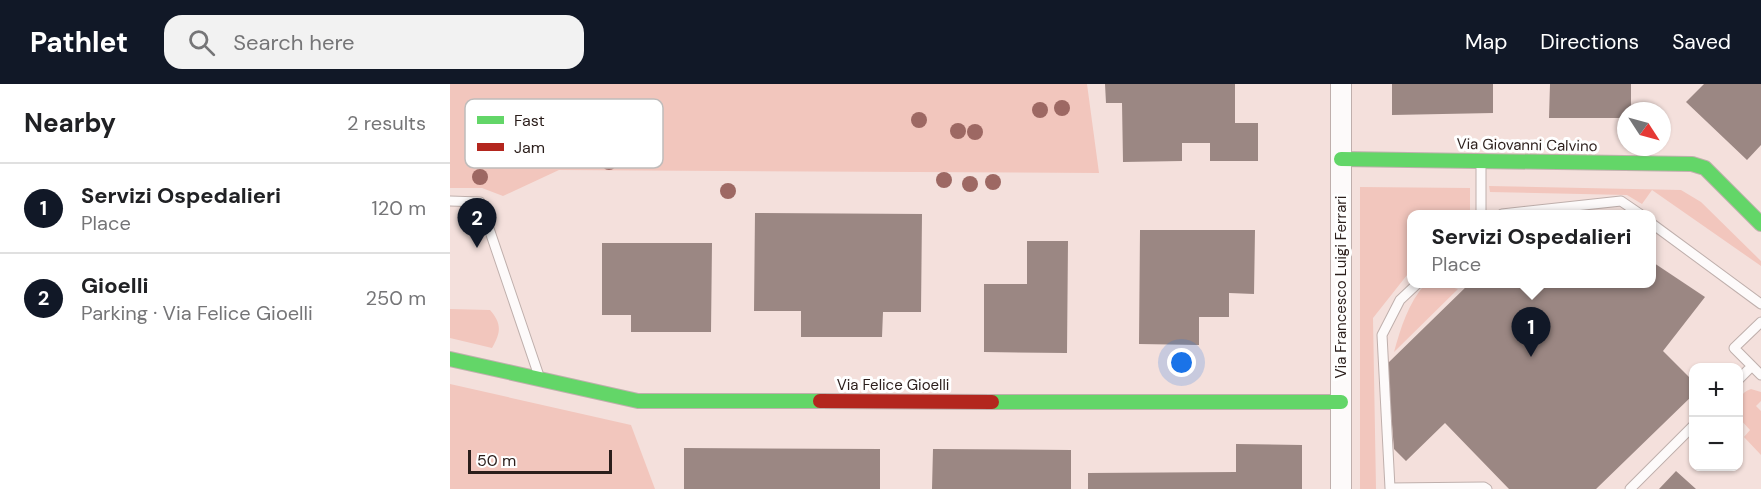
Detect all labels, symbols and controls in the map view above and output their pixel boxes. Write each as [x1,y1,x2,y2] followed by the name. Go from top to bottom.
[164,15,584,69] search box
[30,24,128,61] text: Pathlet
[185,26,218,59] icon: search
[233,28,355,57] text: Search here
[1465,28,1507,56] text: Map
[1540,28,1639,56] text: Directions
[1672,28,1731,56] text: Saved
[465,99,663,168] legend
[1617,102,1671,156] north arrow
[24,106,116,140] text: Nearby
[347,110,426,136] text: 2 results
[514,110,545,131] text: Fast
[1456,134,1598,156] street label: Via Giovanni Calvino
[514,137,545,158] text: Jam
[81,181,281,210] text: Servizi Ospedalieri
[40,195,47,221] text: 1
[372,195,426,221] text: 120 m
[1331,196,1351,378] street label: Via Francesco Luigi Ferrari
[458,198,496,248] pin: 2
[81,210,131,236] text: Place
[1407,210,1656,288] popup
[1431,222,1632,251] text: Servizi Ospedalieri
[1431,251,1481,277] text: Place
[81,271,149,300] text: Gioelli
[38,285,49,311] text: 2
[365,285,426,311] text: 250 m
[81,300,313,326] text: Parking · Via Felice Gioelli
[1512,308,1550,357] pin: 1
[1167,348,1196,377] your location
[1689,363,1743,471] map controls
[1689,363,1743,417] button: +
[837,375,949,395] street label: Via Felice Gioelli
[1689,417,1743,471] button: −
[468,447,612,474] scale bar
[477,450,516,471] text: 50 m

